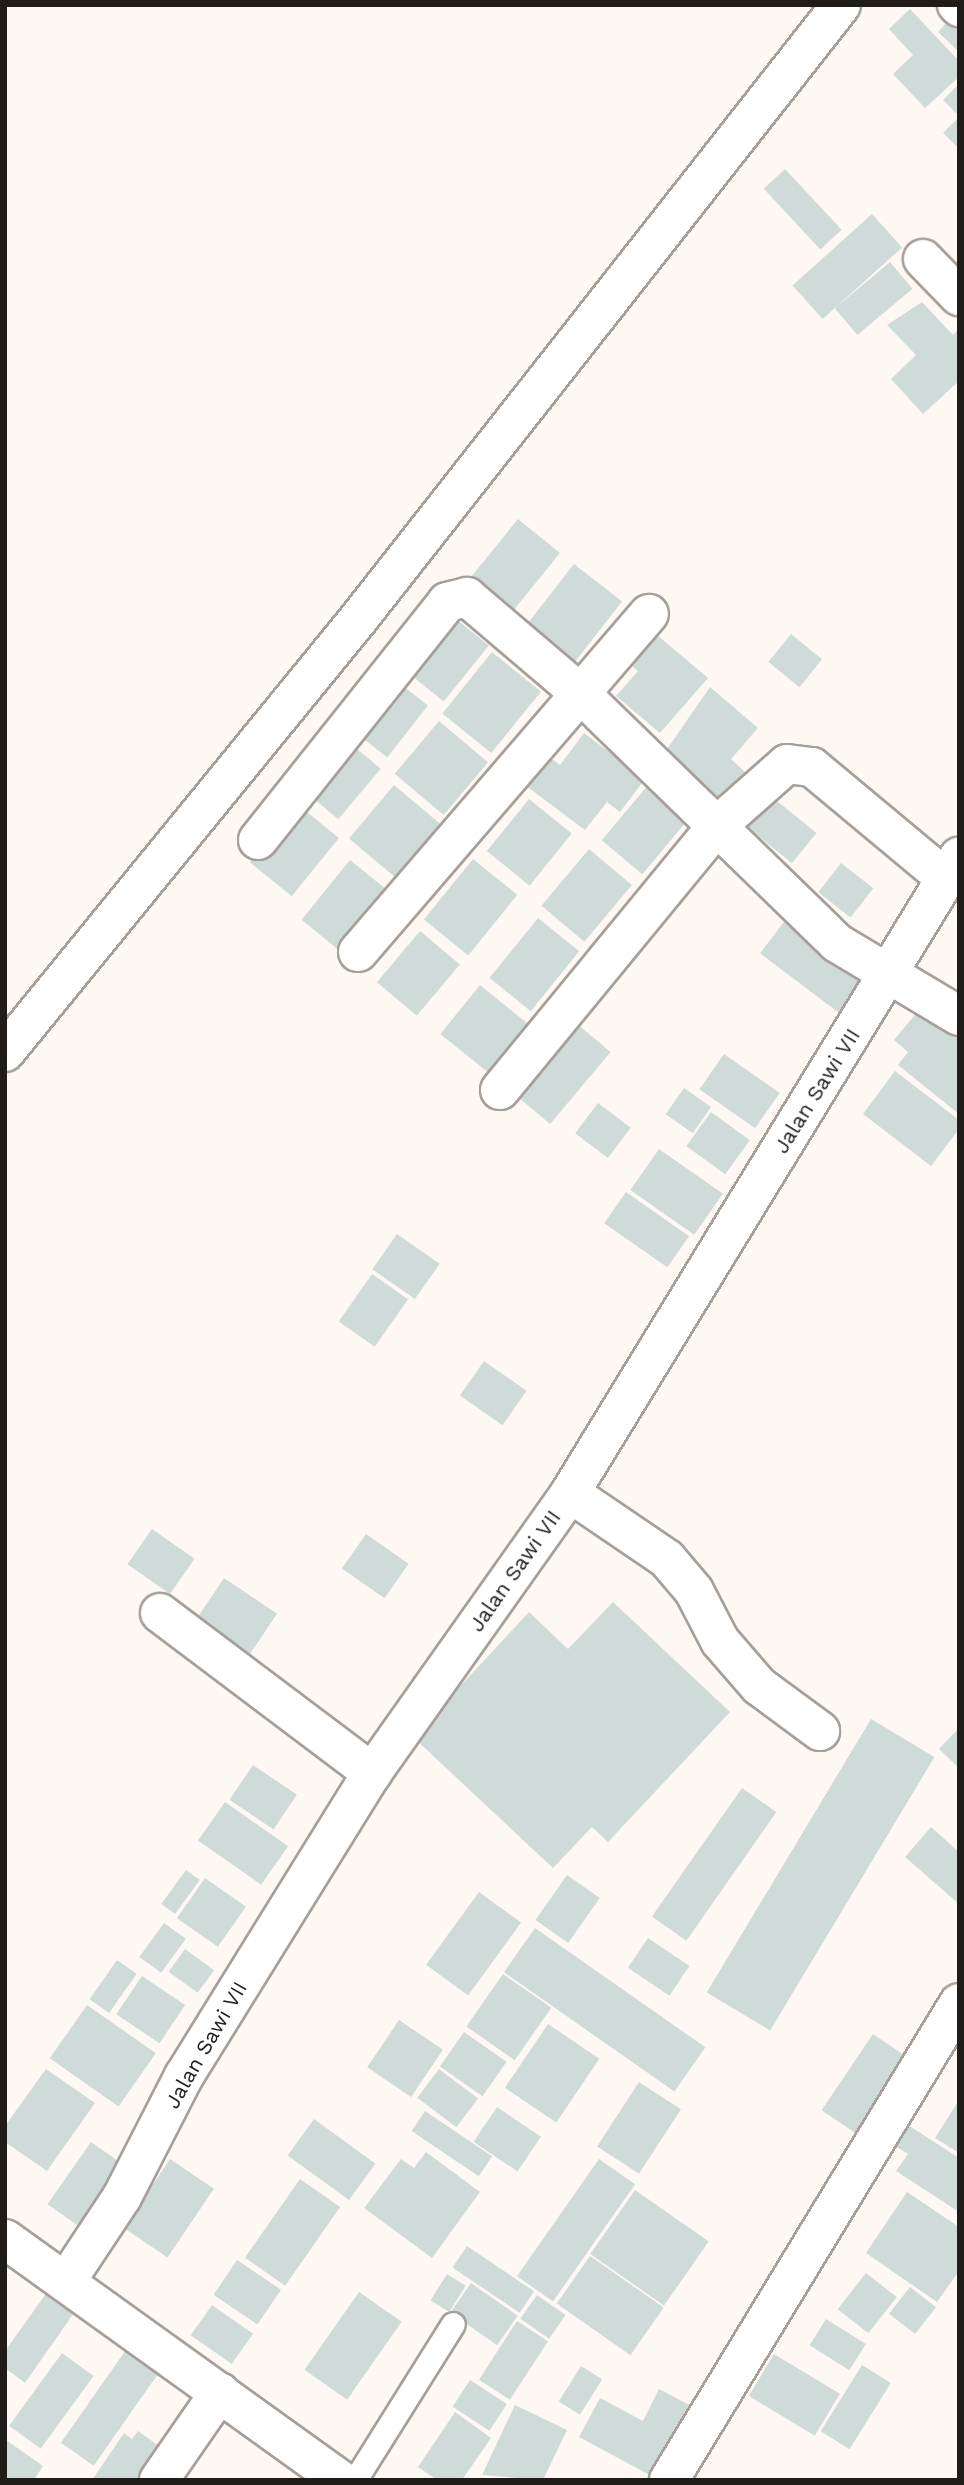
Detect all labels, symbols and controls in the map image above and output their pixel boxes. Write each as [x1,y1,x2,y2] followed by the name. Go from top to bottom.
[768,1024,866,1158] street label: Jalan Sawi VII
[464,1505,566,1637] street label: Jalan Sawi VII
[159,1977,253,2113] street label: Jalan Sawi VII

